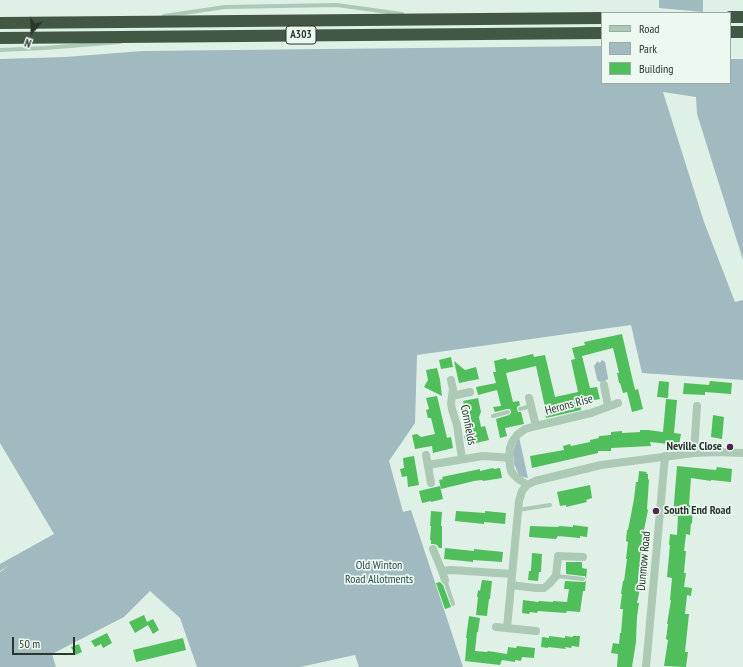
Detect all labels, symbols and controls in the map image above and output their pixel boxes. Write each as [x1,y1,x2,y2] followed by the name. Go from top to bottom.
[12,12,52,52] north arrow
[601,12,731,84] legend
[639,21,659,36] text: Road
[286,26,316,44] road number: A303
[23,36,33,51] text: N
[639,41,657,56] text: Park
[639,61,674,76] text: Building
[543,392,595,418] street label: Herons Rise
[457,403,479,447] street label: Cornfields
[667,440,722,454] place label: Neville Close
[725,442,735,452] marker: Neville Close
[664,504,731,518] place label: South End Road
[651,506,661,516] marker: South End Road
[634,531,654,591] street label: Dunmow Road
[345,559,413,587] park label: Old Winton Road Allotments
[14,629,77,655] scale bar
[19,636,40,651] text: 50 m

